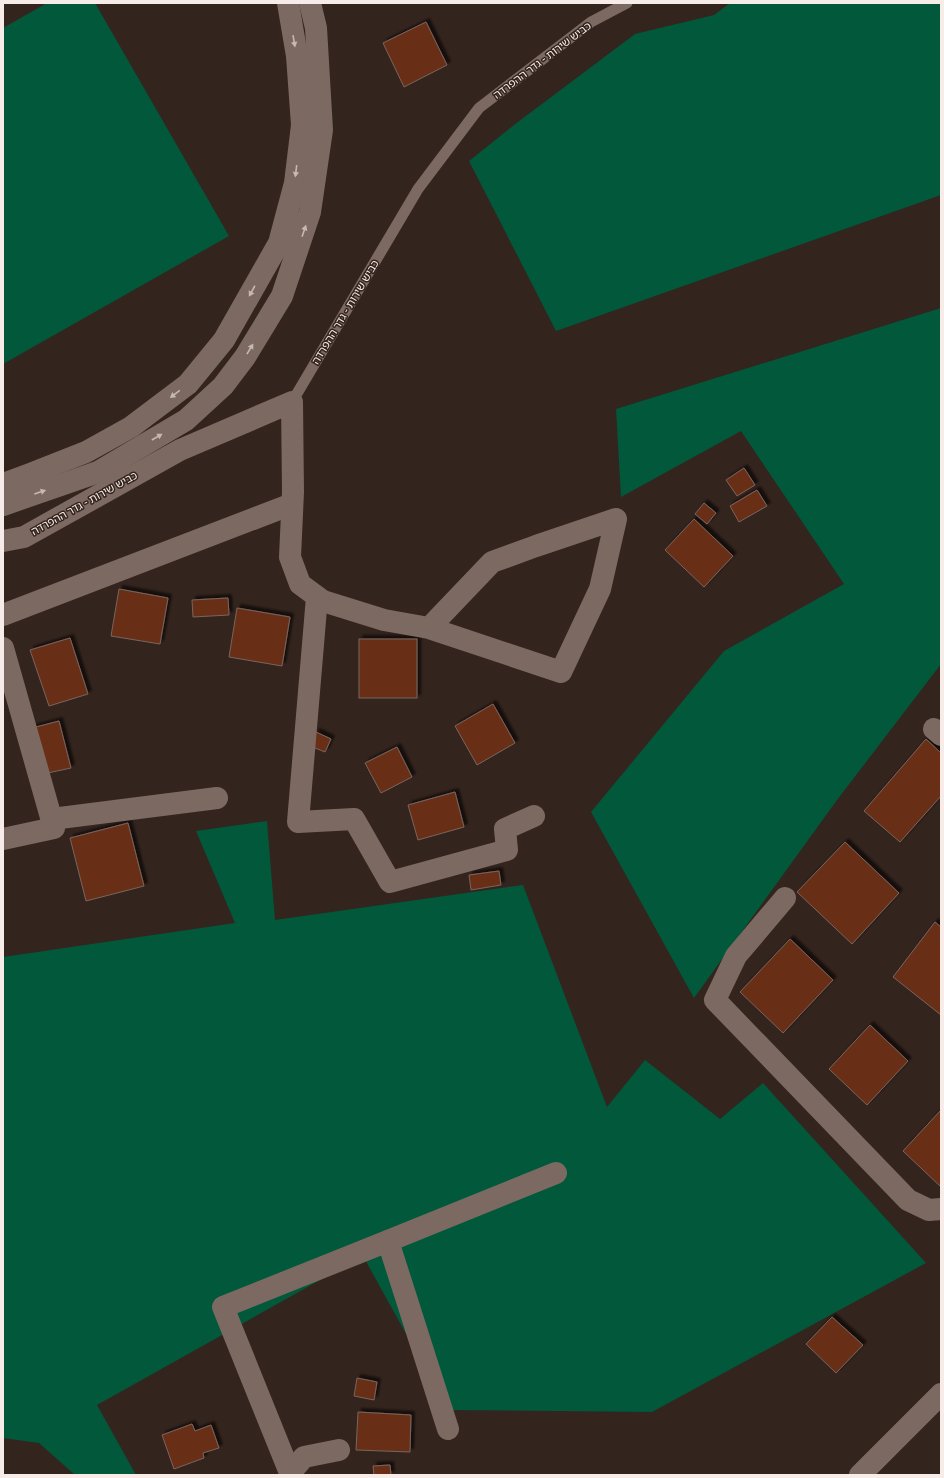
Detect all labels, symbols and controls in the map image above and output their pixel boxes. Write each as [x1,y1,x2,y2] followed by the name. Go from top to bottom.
[491,19,594,102] street label: כביש שירות - גדר ההפרדה
[291,35,297,48] one-way arrow
[293,165,300,177] one-way arrow
[301,225,307,237] one-way arrow
[309,257,382,367] street label: כביש שירות - גדר ההפרדה
[248,285,255,297] one-way arrow
[247,343,254,355] one-way arrow
[169,390,180,399] one-way arrow
[151,434,163,441] one-way arrow
[29,469,140,538] street label: כביש שירות - גדר ההפרדה
[34,488,46,494] one-way arrow

